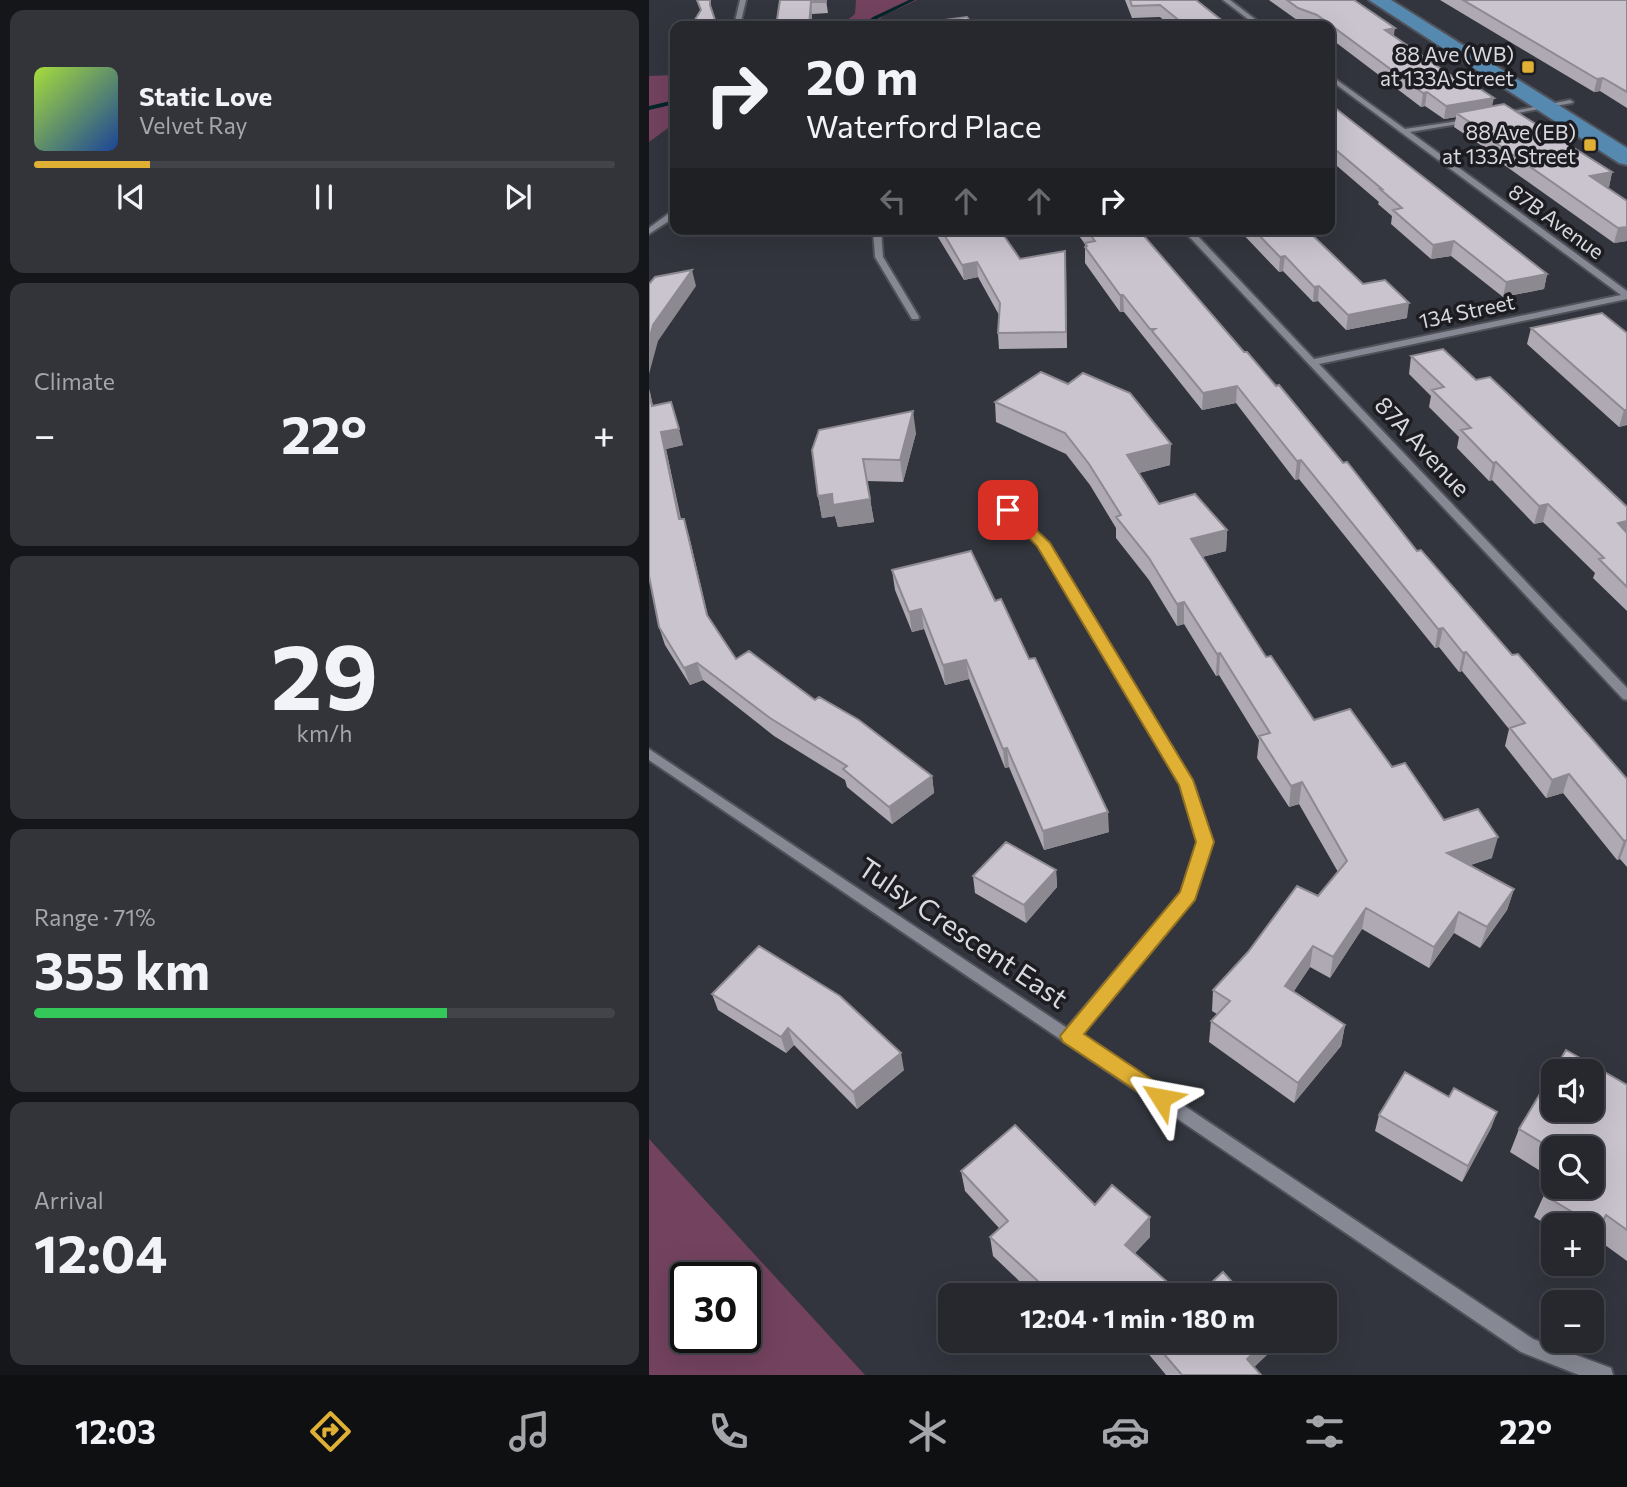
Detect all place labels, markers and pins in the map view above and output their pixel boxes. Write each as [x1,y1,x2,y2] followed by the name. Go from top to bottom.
[1380,41,1514,90] place label: 88 Ave (WB) at 133A Street
[1520,59,1536,75] marker: 88 Ave (WB) at 133A Street
[1442,119,1576,168] place label: 88 Ave (EB) at 133A Street
[1582,137,1598,153] marker: 88 Ave (EB) at 133A Street
[978,480,1038,540] pin

